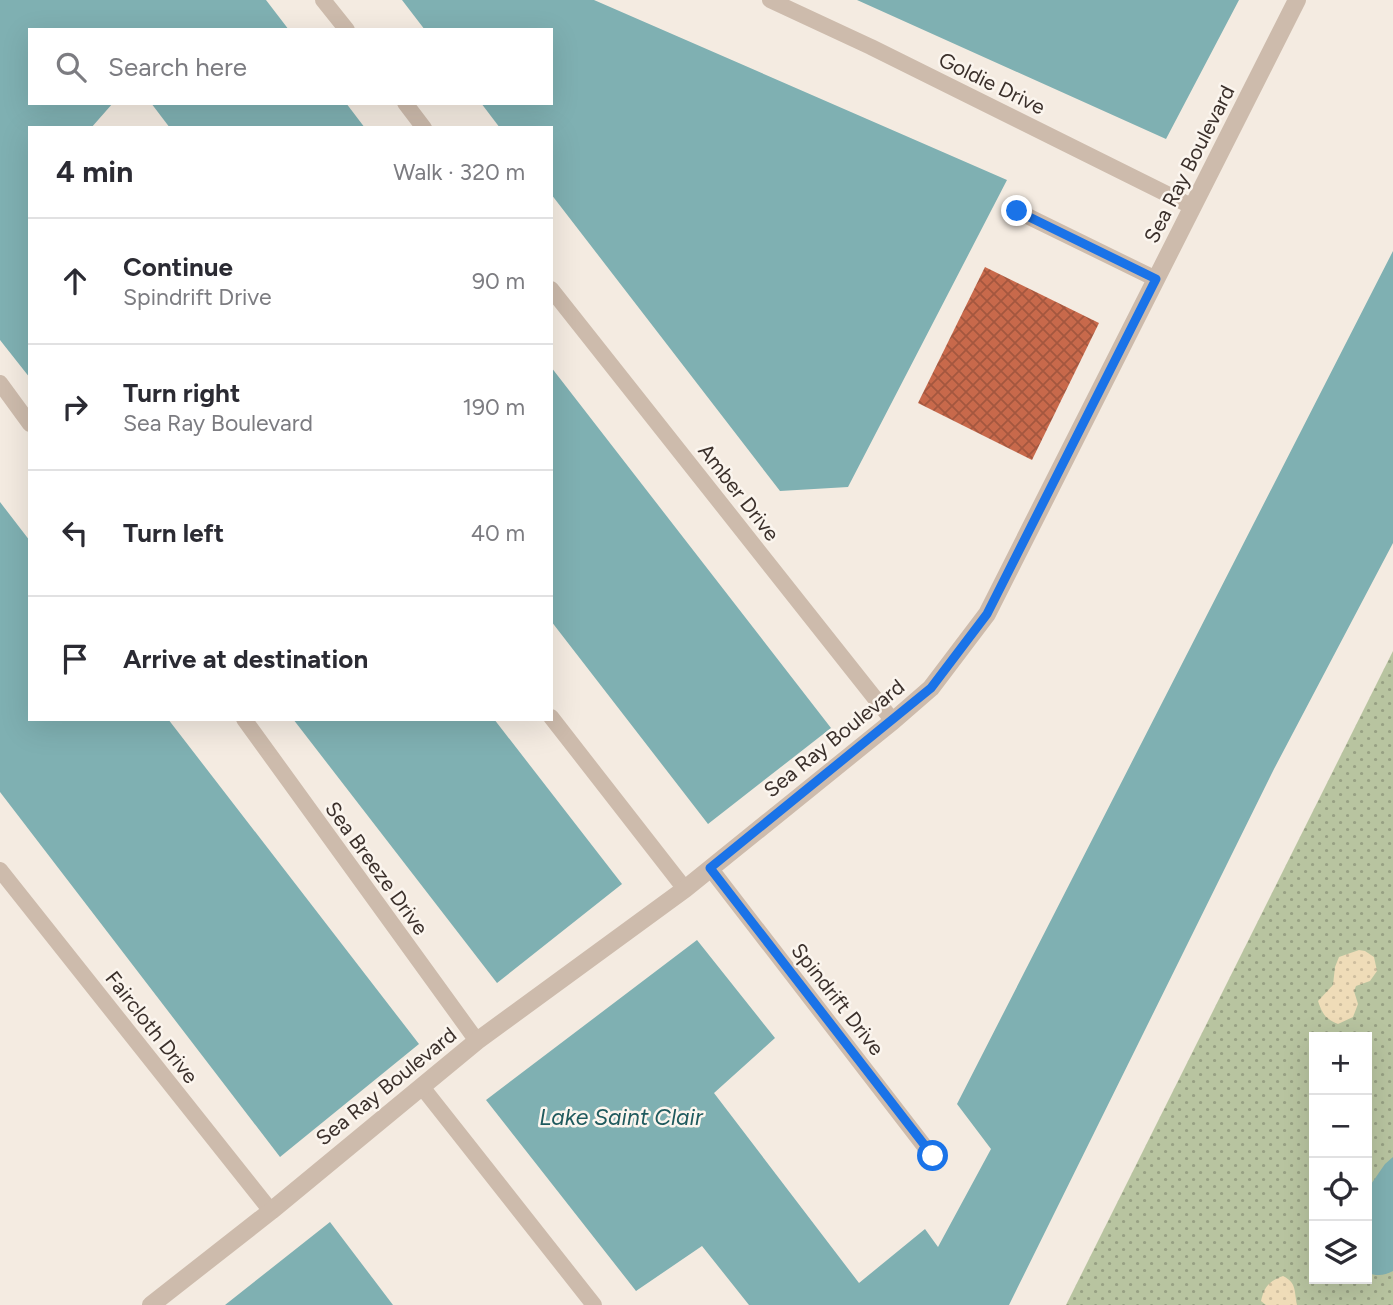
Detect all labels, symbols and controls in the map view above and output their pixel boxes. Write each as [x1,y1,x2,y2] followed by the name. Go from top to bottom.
[28,28,553,105] search box
[935,47,1049,119] street label: Goldie Drive
[52,48,90,86] icon: search
[108,51,247,83] text: Search here
[1138,81,1240,247] street label: Sea Ray Boulevard
[56,153,133,190] text: 4 min
[393,158,525,186] text: Walk · 320 m
[1001,195,1032,226] route end
[123,251,233,283] text: Continue
[56,262,94,300] icon: ahead
[472,267,525,295] text: 90 m
[123,283,272,311] text: Spindrift Drive
[123,377,240,409] text: Turn right
[56,388,94,426] icon: right
[462,393,525,421] text: 190 m
[123,409,313,437] text: Sea Ray Boulevard
[693,438,785,546] street label: Amber Drive
[56,514,94,552] icon: left
[123,517,224,549] text: Turn left
[471,519,525,547] text: 40 m
[56,640,94,678] icon: arrive
[123,643,368,675] text: Arrive at destination
[759,674,909,802] street label: Sea Ray Boulevard
[320,796,434,940] street label: Sea Breeze Drive
[786,938,890,1060] street label: Spindrift Drive
[100,966,204,1088] street label: Faircloth Drive
[311,1022,461,1150] street label: Sea Ray Boulevard
[1309,1032,1372,1284] map controls
[1309,1032,1372,1095] button: +
[1309,1095,1372,1158] button: −
[539,1103,704,1131] water label: Lake Saint Clair
[917,1140,948,1171] route start
[1309,1158,1372,1221] button: locate
[1309,1221,1372,1284] button: layers

